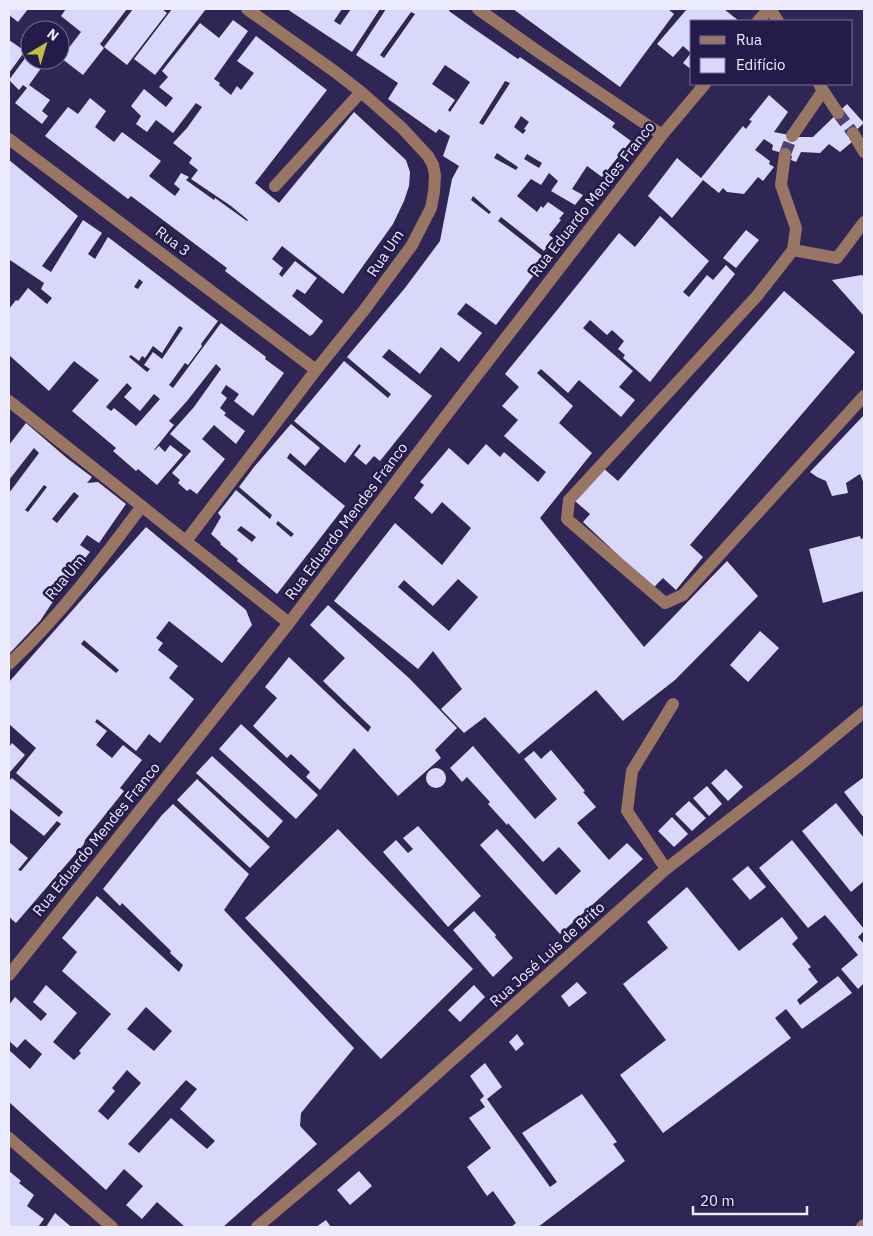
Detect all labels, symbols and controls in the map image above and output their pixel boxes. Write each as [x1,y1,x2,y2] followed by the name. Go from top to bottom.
[20,20,70,70] north arrow
[690,20,853,85] legend
[43,25,63,45] text: N
[736,30,762,49] text: Rua
[736,55,785,74] text: Edifício
[525,117,659,281] street label: Rua Eduardo Mendes Franco
[152,222,194,260] street label: Rua 3
[362,226,408,280] street label: Rua Um
[281,439,411,603] street label: Rua Eduardo Mendes Franco
[41,551,89,603] street label: Rua Um
[28,758,164,920] street label: Rua Eduardo Mendes Franco
[485,897,609,1011] street label: Rua José Luis de Brito
[693,1184,807,1216] scale bar
[700,1191,735,1210] text: 20 m

